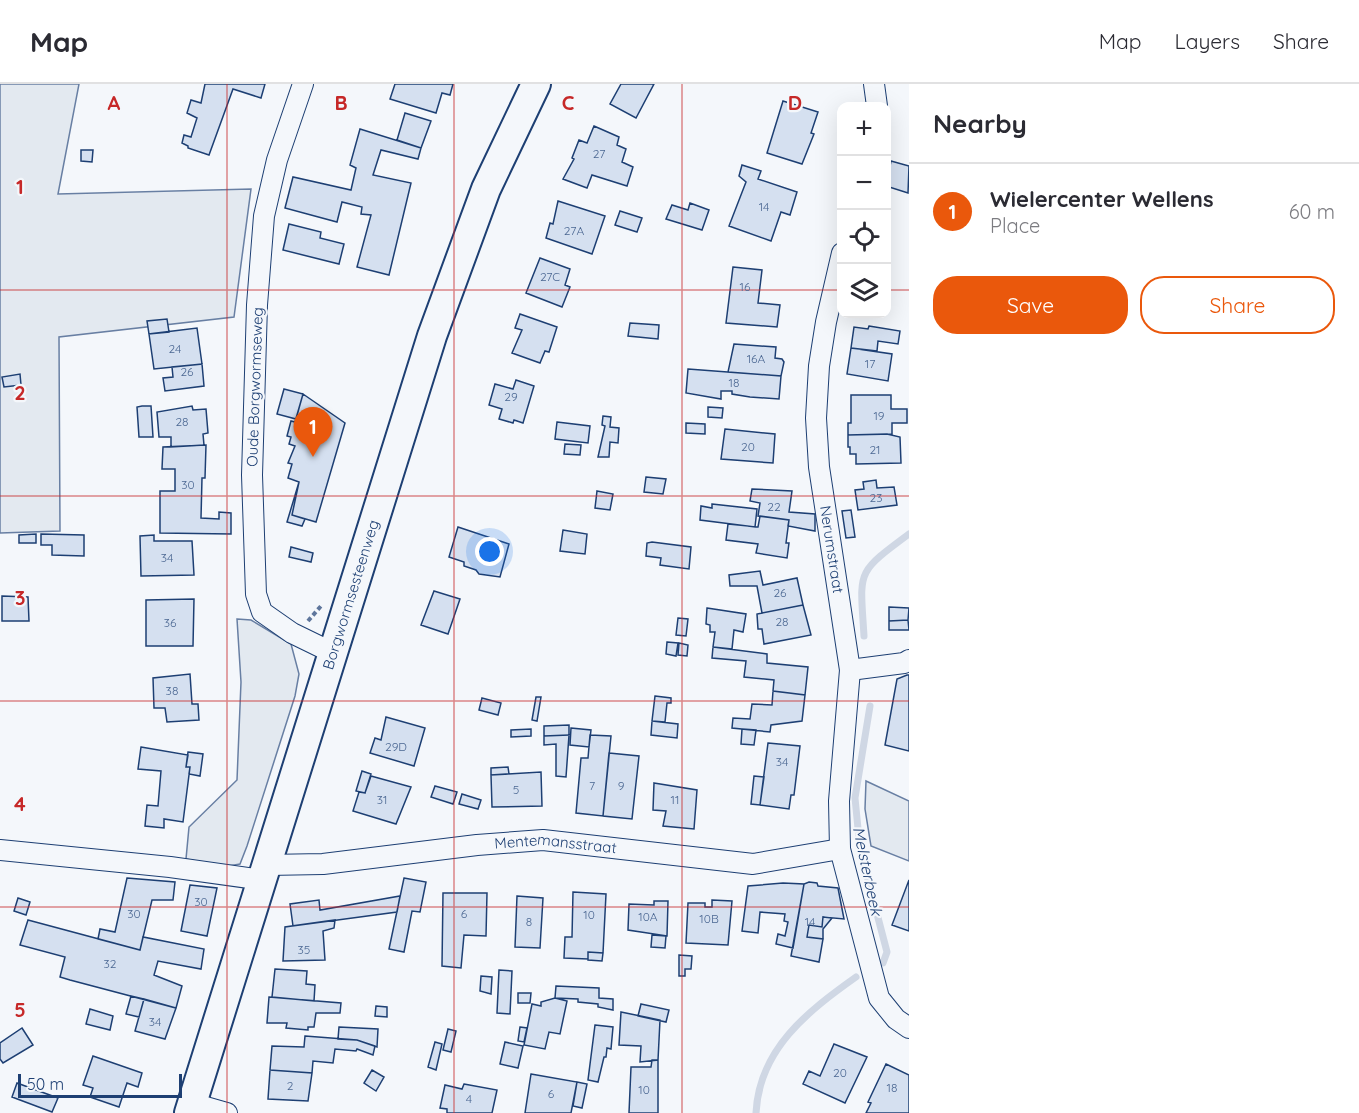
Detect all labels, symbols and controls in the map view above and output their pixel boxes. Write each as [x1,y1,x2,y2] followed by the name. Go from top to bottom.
[30,24,88,59] text: Map
[1099,28,1142,54] text: Map
[1175,28,1240,54] text: Layers
[1273,28,1329,54] text: Share
[108,90,121,115] text: A
[334,90,348,115] text: B
[562,90,575,115] text: C
[788,90,802,115] text: D
[837,102,891,318] map controls
[837,102,891,156] button: +
[933,107,1027,140] text: Nearby
[593,146,605,161] house number: 27
[837,156,891,210] button: −
[16,174,24,199] text: 1
[990,185,1214,213] text: Wielercenter Wellens
[759,199,769,214] house number: 14
[949,199,956,224] text: 1
[1289,199,1335,224] text: 60 m
[837,210,891,264] button: locate
[990,213,1040,238] text: Place
[564,223,584,238] house number: 27A
[837,264,891,318] button: layers
[540,269,560,284] house number: 27C
[933,276,1128,334] button: Save
[1140,276,1335,334] button: Share
[740,279,751,294] house number: 16
[242,307,267,467] street label: Oude Borgwormseweg
[169,341,181,356] house number: 24
[747,351,766,366] house number: 16A
[865,356,875,371] house number: 17
[180,364,194,379] house number: 26
[729,375,739,390] house number: 18
[14,380,26,405] text: 2
[504,389,518,404] house number: 29
[294,408,332,457] pin: 1
[873,408,885,423] house number: 19
[175,414,189,429] house number: 28
[741,439,755,454] house number: 20
[869,442,881,457] house number: 21
[181,477,195,492] house number: 30
[870,490,882,505] house number: 23
[767,499,781,514] house number: 22
[816,504,848,595] street label: Nerumstraat
[318,517,383,672] street label: Borgwormsesteenweg
[475,537,504,566] your location
[161,550,173,565] house number: 34
[15,585,25,610] text: 3
[773,585,787,600] house number: 26
[775,614,789,629] house number: 28
[164,615,177,630] house number: 36
[166,683,178,698] house number: 38
[385,739,407,754] house number: 29D
[776,754,788,769] house number: 34
[589,778,595,793] house number: 7
[618,778,625,793] house number: 9
[513,782,519,797] house number: 5
[14,791,26,816] text: 4
[377,792,387,807] house number: 31
[671,792,679,807] house number: 11
[849,825,887,919] water label: Melsterbeek
[494,829,618,857] street label: Mentemansstraat
[194,894,208,909] house number: 30
[127,906,141,921] house number: 30
[461,906,468,921] house number: 6
[583,907,595,922] house number: 10
[638,909,658,924] house number: 10A
[699,911,719,926] house number: 10B
[526,914,532,929] house number: 8
[805,914,815,929] house number: 14
[298,942,310,957] house number: 35
[104,956,117,971] house number: 32
[14,997,26,1022] text: 5
[149,1014,161,1029] house number: 34
[833,1065,847,1080] house number: 20
[18,1071,182,1098] scale bar
[27,1074,64,1094] text: 50 m
[287,1078,294,1093] house number: 2
[887,1080,897,1095] house number: 18
[638,1082,650,1097] house number: 10
[548,1086,555,1101] house number: 6
[466,1091,472,1106] house number: 4

